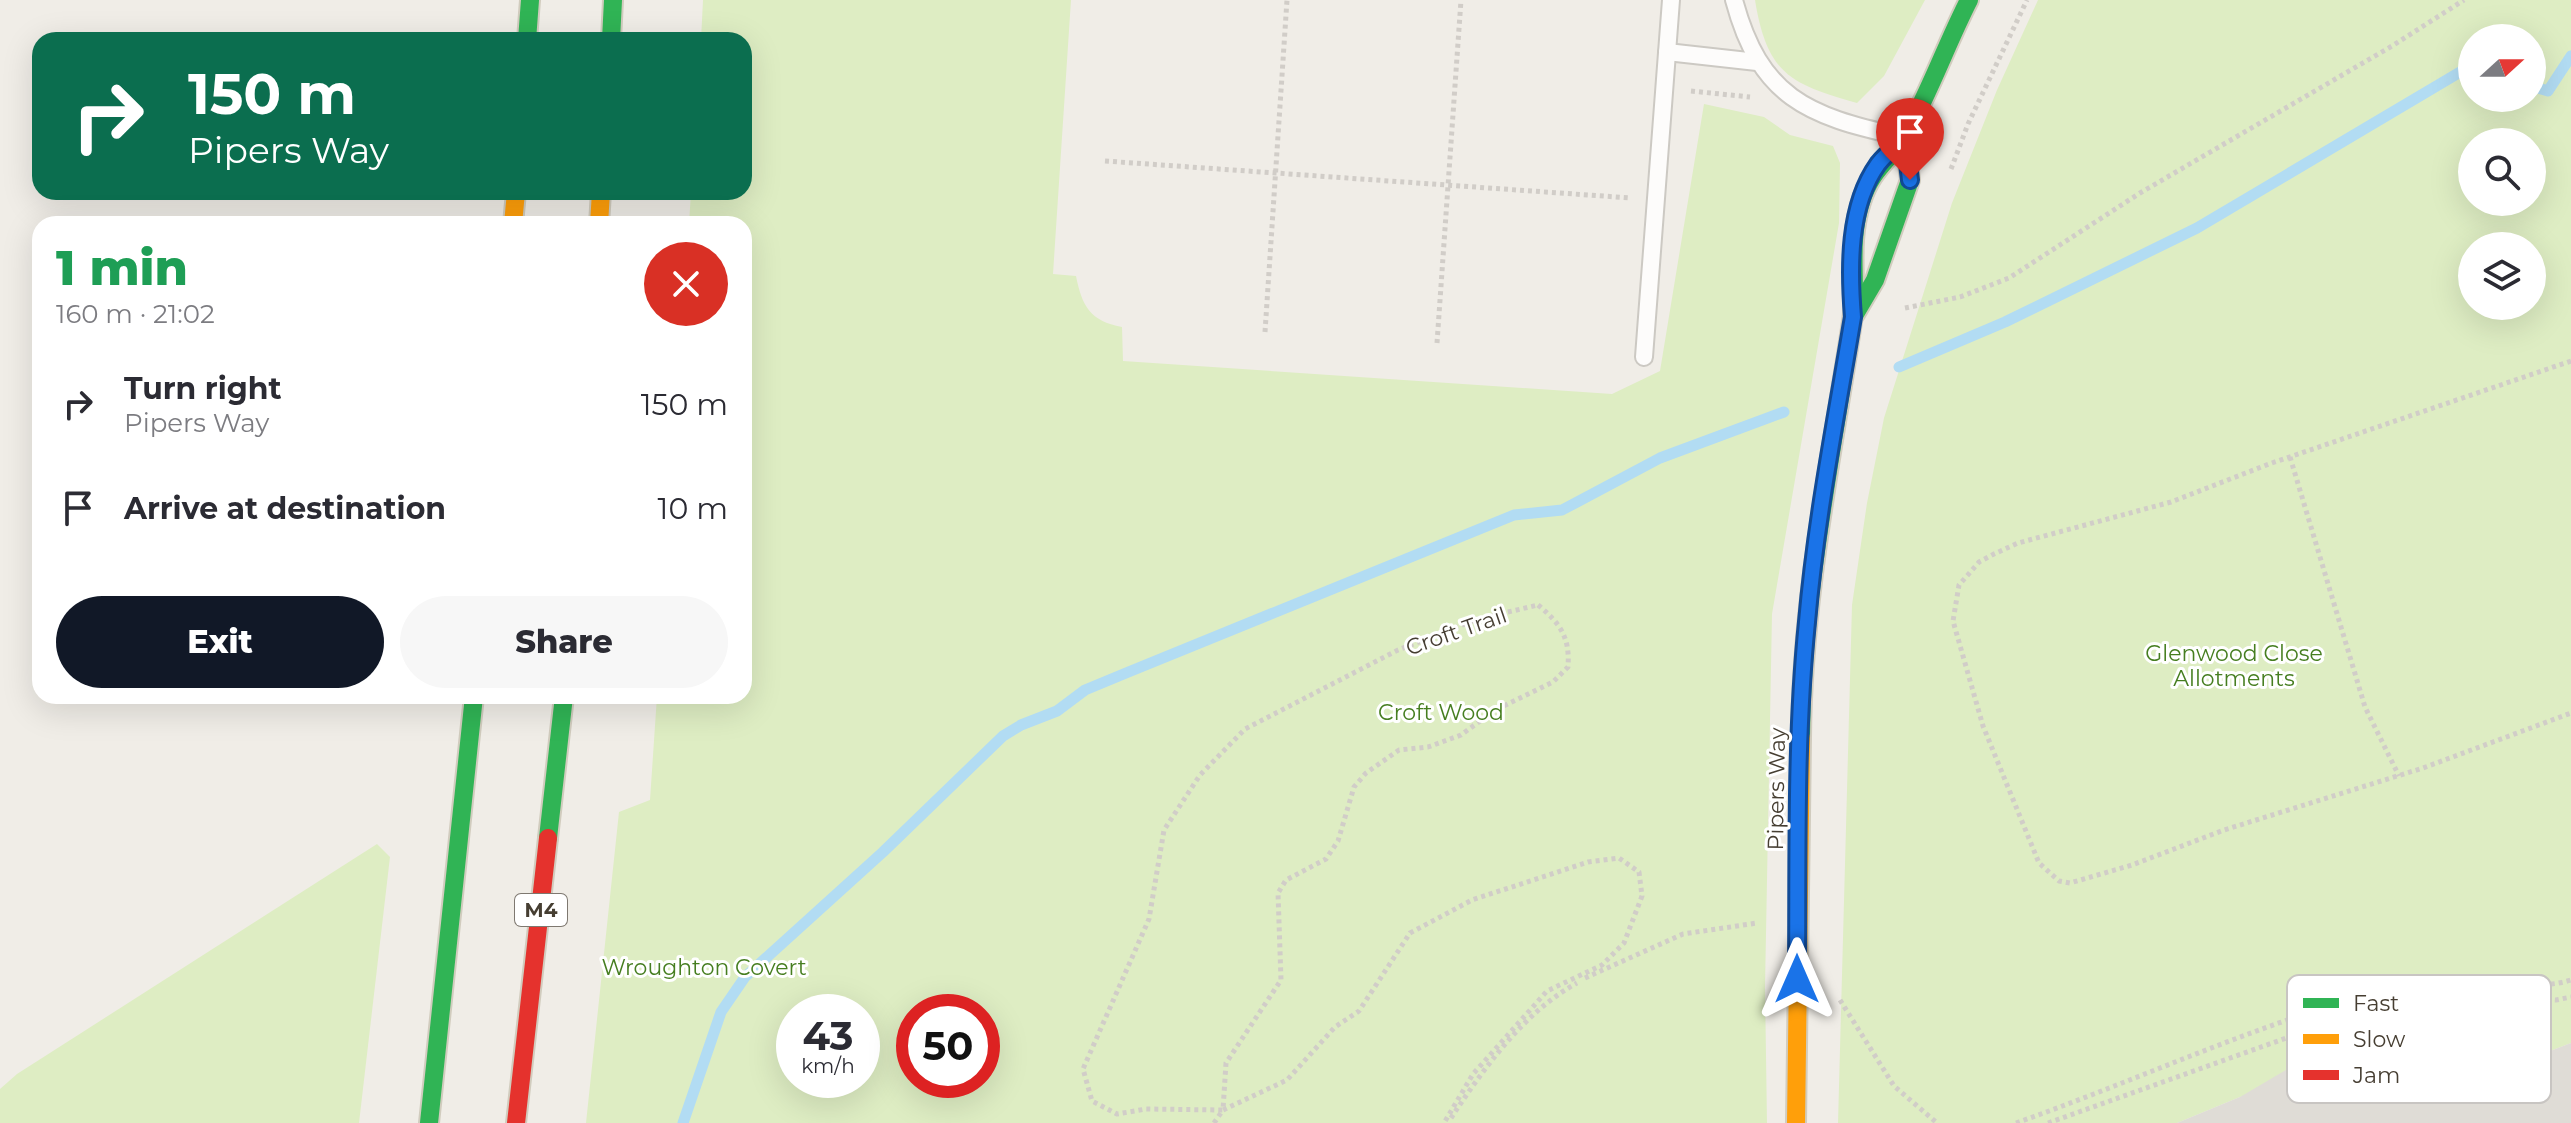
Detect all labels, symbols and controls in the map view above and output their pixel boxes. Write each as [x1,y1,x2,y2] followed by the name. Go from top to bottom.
[2458,24,2546,112] north arrow
[2458,24,2546,320] map controls
[188,60,356,128] text: 150 m
[56,64,160,168] icon: right
[1876,98,1944,180] pin
[1888,110,1932,154] icon: arrive
[188,128,389,172] text: Pipers Way
[2458,128,2546,216] button: search
[2458,232,2546,320] button: layers
[56,239,188,297] text: 1 min
[644,242,728,326] button: close
[56,298,215,330] text: 160 m · 21:02
[124,370,281,407] text: Turn right
[56,382,100,426] icon: right
[641,386,728,423] text: 150 m
[124,407,269,439] text: Pipers Way
[56,486,100,530] icon: arrive
[124,490,446,527] text: Arrive at destination
[658,490,728,527] text: 10 m
[56,596,384,688] button: Exit
[400,596,728,688] button: Share
[1402,602,1510,661] street label: Croft Trail
[2145,640,2323,692] park label: Glenwood Close Allotments
[1378,699,1504,726] park label: Croft Wood
[1762,727,1791,851] street label: Pipers Way
[515,894,567,926] road number: M4
[1755,937,1839,1021] position arrow
[601,954,807,981] park label: Wroughton Covert
[2287,975,2551,1103] legend
[2353,990,2399,1017] text: Fast
[896,994,1000,1098] speed limit sign: 50
[803,1011,853,1060] text: 43
[2353,1026,2406,1053] text: Slow
[801,1054,855,1078] text: km/h
[2352,1062,2400,1089] text: Jam

